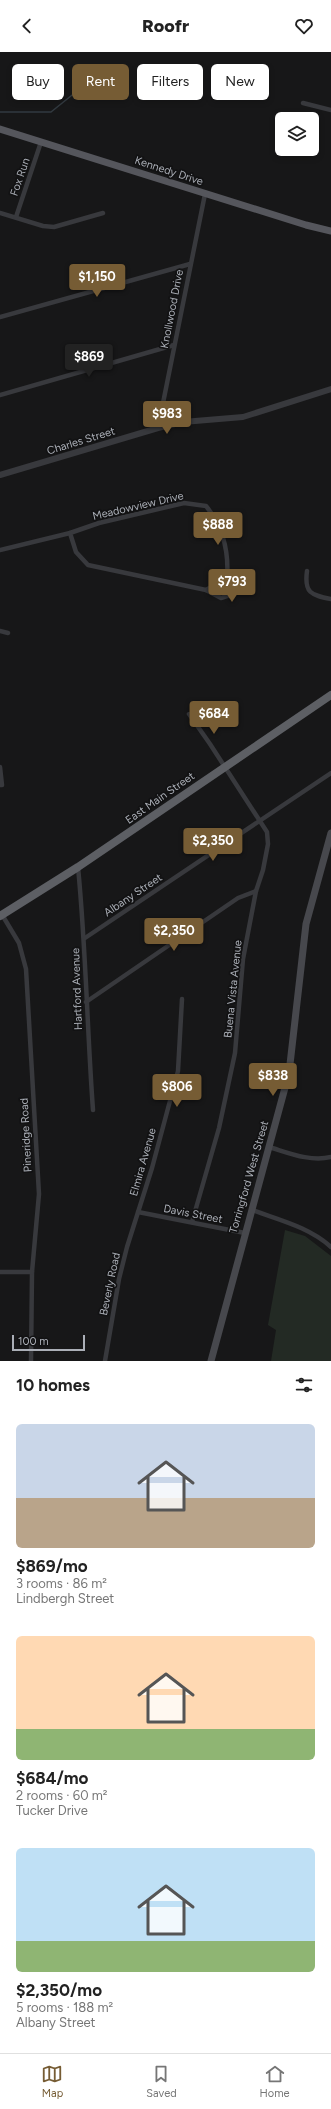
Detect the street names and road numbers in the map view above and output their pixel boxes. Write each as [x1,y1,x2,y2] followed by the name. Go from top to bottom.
[133,154,205,188] street label: Kennedy Drive
[7,156,33,198] street label: Fox Run
[158,269,186,349] street label: Knollwood Drive
[45,424,117,458] street label: Charles Street
[91,489,185,523] street label: Meadowview Drive
[123,769,197,827] street label: East Main Street
[101,871,165,919] street label: Albany Street
[221,939,245,1039] street label: Buena Vista Avenue
[69,948,85,1030] street label: Hartford Avenue
[18,1098,34,1172] street label: Pineridge Road
[227,1119,271,1235] street label: Torringford West Street
[127,1127,159,1197] street label: Elmira Avenue
[162,1202,224,1226] street label: Davis Street
[97,1251,123,1317] street label: Beverly Road

